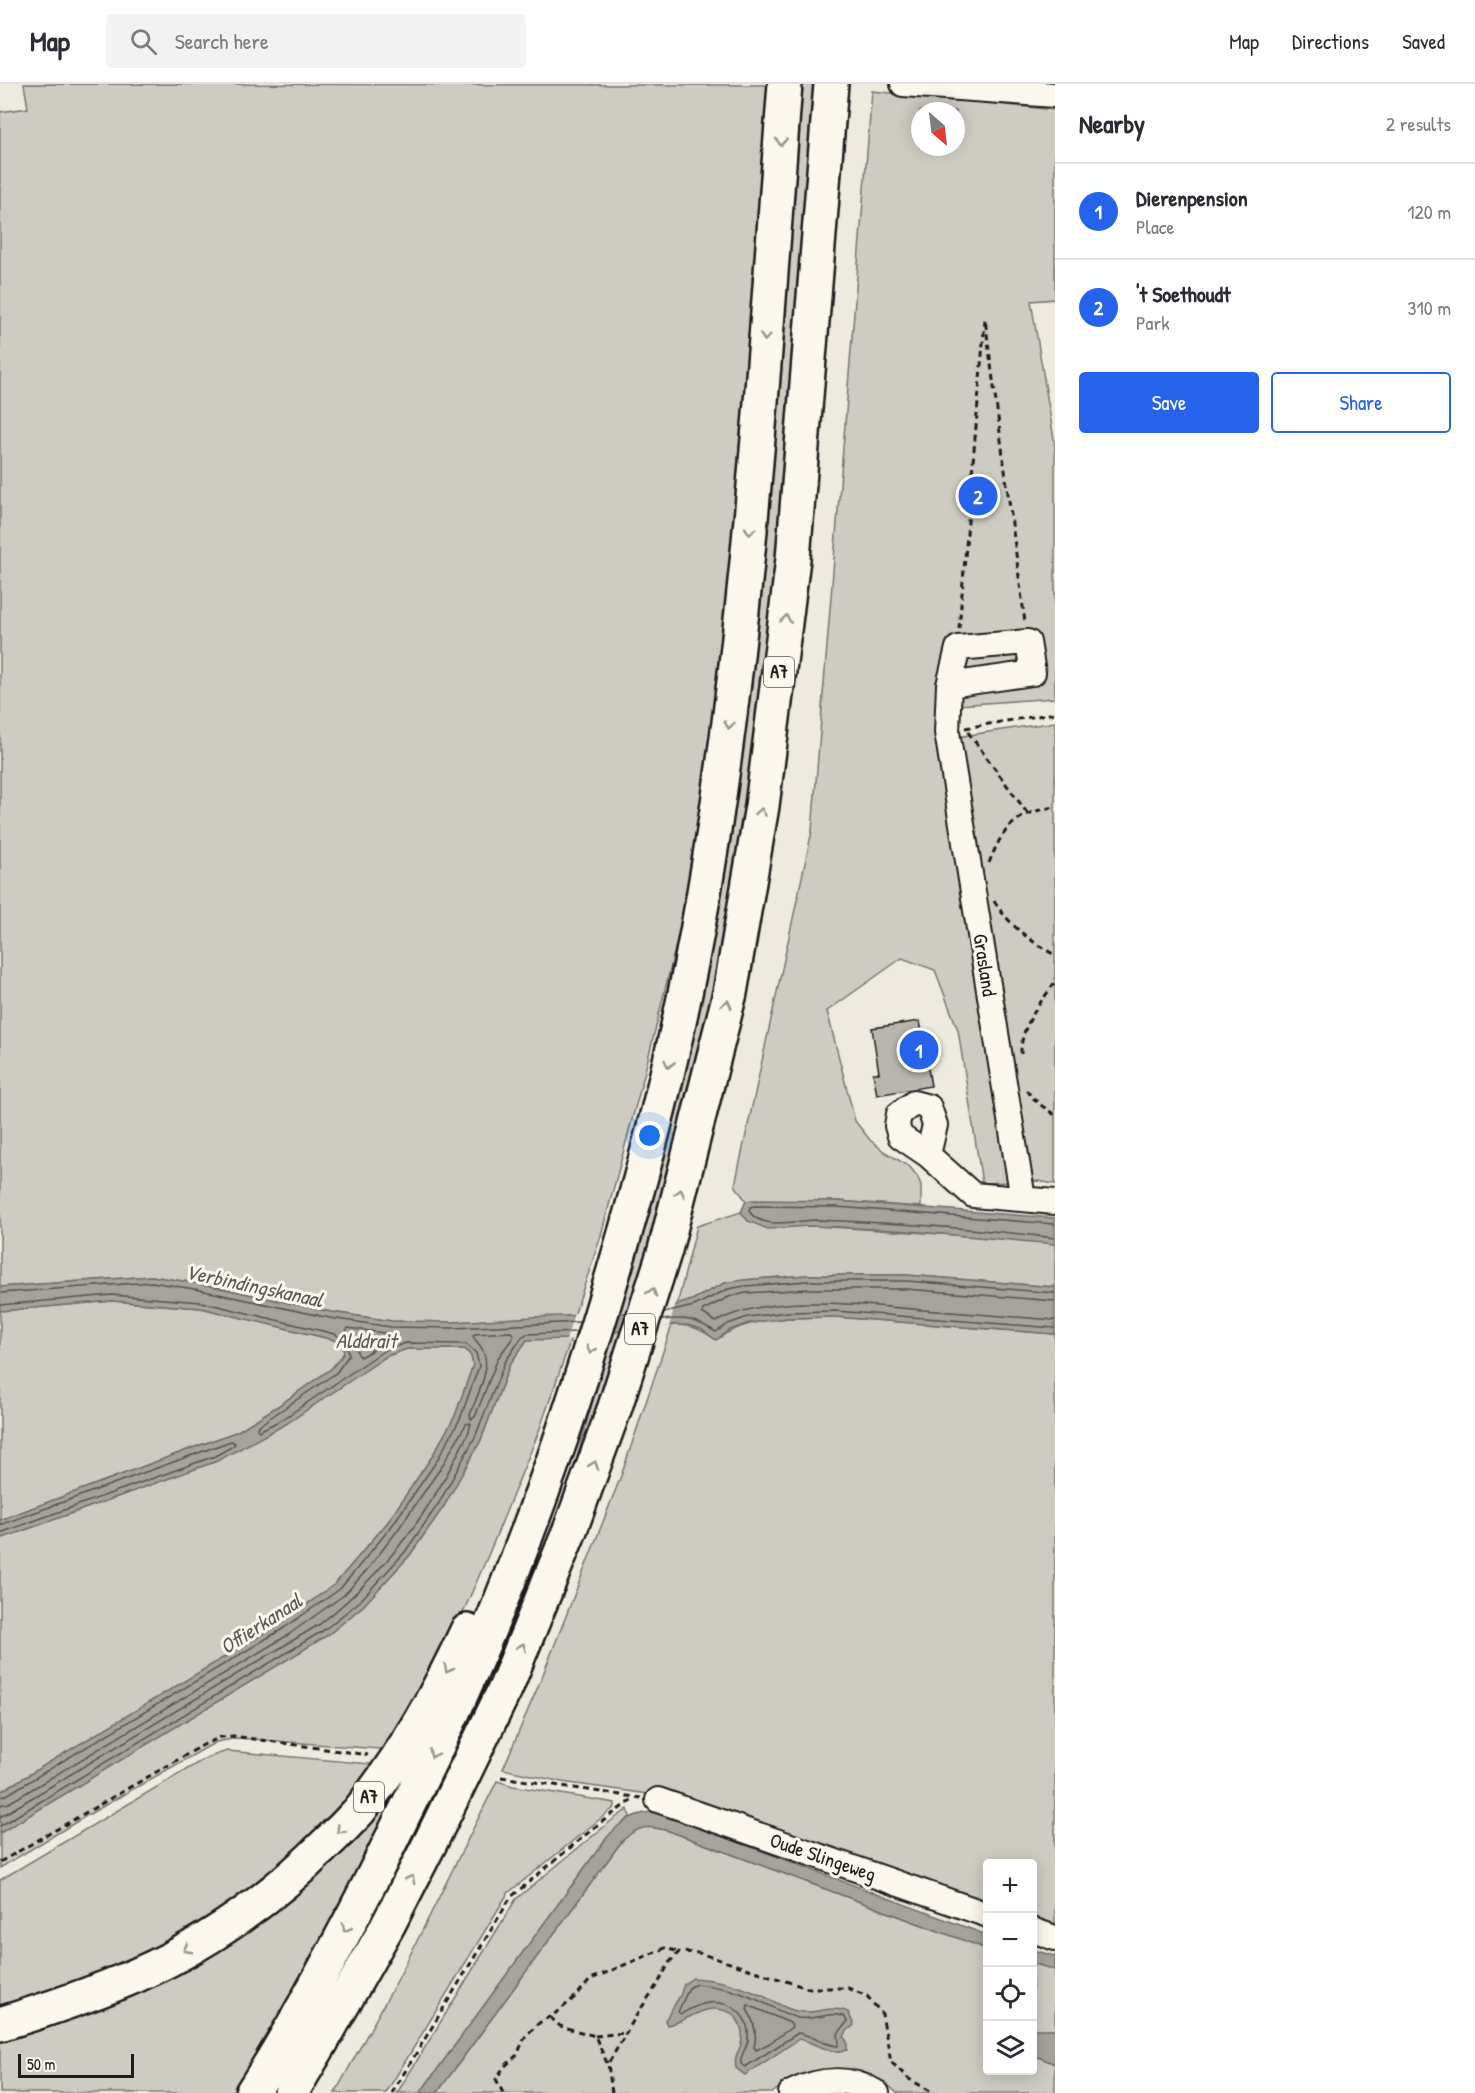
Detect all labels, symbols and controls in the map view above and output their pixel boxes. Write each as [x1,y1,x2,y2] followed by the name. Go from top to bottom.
[106,14,526,68] search box
[30,22,70,60] text: Map
[127,25,160,58] icon: search
[175,26,269,56] text: Search here
[1229,27,1259,56] text: Map
[1292,27,1369,56] text: Directions
[1402,27,1445,56] text: Saved
[911,102,965,156] north arrow
[1079,106,1145,141] text: Nearby
[1386,110,1451,137] text: 2 results
[775,138,788,147] one-way arrow
[1136,183,1248,213] text: Dierenpension
[1095,198,1102,225] text: 1
[1407,198,1451,225] text: 120 m
[1136,213,1175,240] text: Place
[1136,279,1231,309] text: 't Soethoudt
[1094,294,1103,321] text: 2
[1408,294,1451,321] text: 310 m
[1136,309,1169,336] text: Park
[759,332,772,341] one-way arrow
[1079,372,1259,433] button: Save
[1271,372,1451,433] button: Share
[958,474,998,518] pin: 2
[744,527,757,536] one-way arrow
[779,614,791,624] one-way arrow
[764,657,794,687] road number: A7
[724,720,736,730] one-way arrow
[754,808,767,818] one-way arrow
[967,932,1004,998] street label: Grasland
[720,1000,733,1010] one-way arrow
[900,1028,938,1072] pin: 1
[664,1059,677,1069] one-way arrow
[635,1121,664,1150] your location
[672,1189,685,1199] one-way arrow
[183,1257,327,1314] water label: Verbindingskanaal
[645,1287,657,1298] one-way arrow
[625,1314,655,1344] road number: A7
[336,1326,399,1355] water label: Alddrait
[586,1344,598,1355] one-way arrow
[586,1460,599,1471] one-way arrow
[214,1586,309,1661] water label: Offierkanaal
[515,1642,527,1653] one-way arrow
[444,1662,455,1673] one-way arrow
[429,1747,441,1758] one-way arrow
[354,1782,384,1812] road number: A7
[336,1823,347,1834] one-way arrow
[767,1826,880,1887] street label: Oude Slingeweg
[983,1859,1037,2075] map controls
[983,1859,1037,1913] button: +
[404,1875,415,1886] one-way arrow
[983,1913,1037,1967] button: −
[342,1922,353,1932] one-way arrow
[183,1942,193,1953] one-way arrow
[983,1967,1037,2021] button: locate
[983,2021,1037,2075] button: layers
[18,2051,134,2078] scale bar
[27,2053,56,2075] text: 50 m

